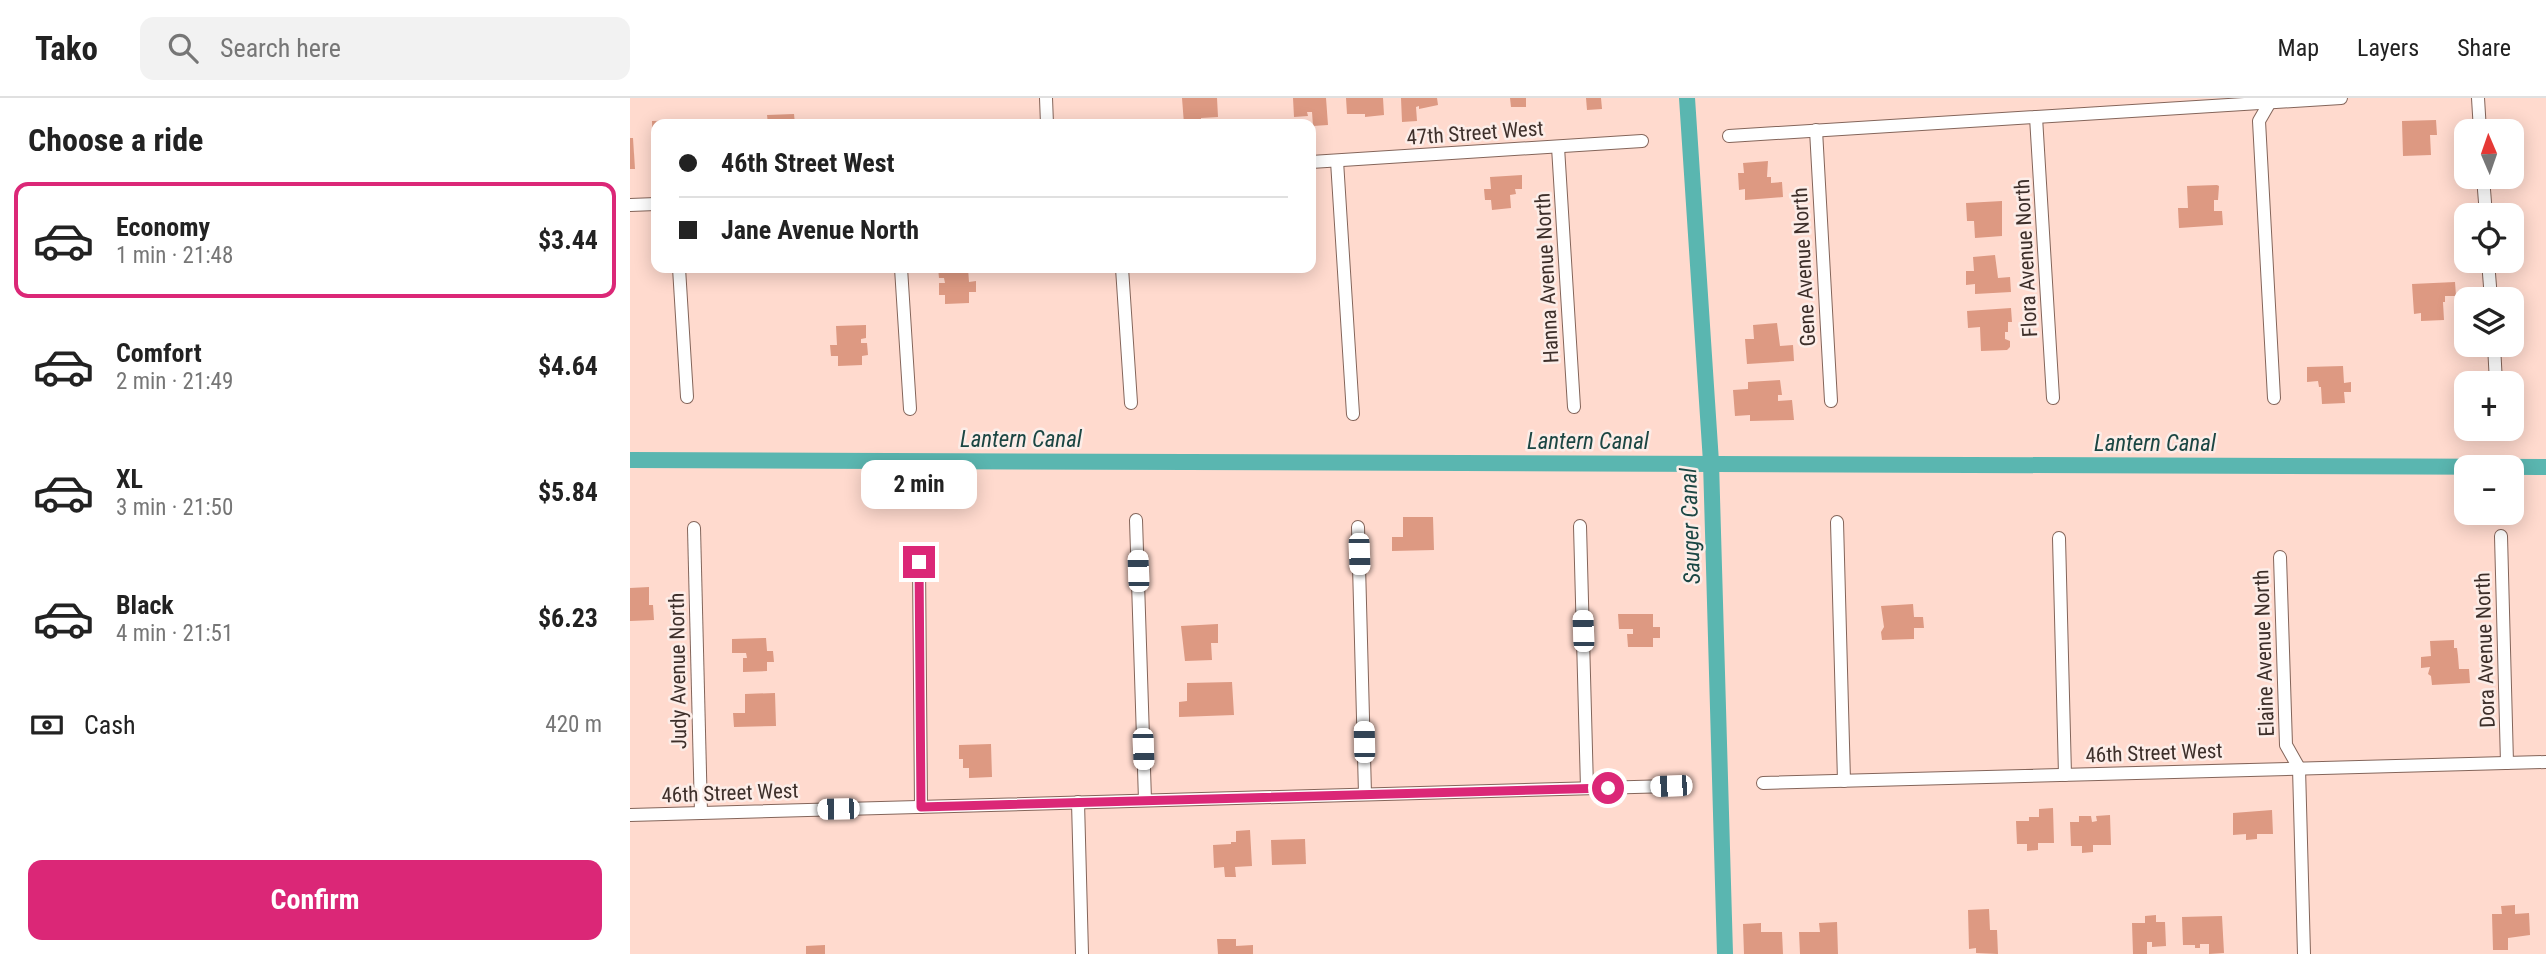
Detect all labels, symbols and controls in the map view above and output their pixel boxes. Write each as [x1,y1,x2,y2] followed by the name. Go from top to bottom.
[140,17,630,80] search box
[35,29,98,68] text: Tako
[164,29,202,67] icon: search
[220,33,341,63] text: Search here
[2278,34,2319,62] text: Map
[2357,34,2419,62] text: Layers
[2457,34,2511,62] text: Share
[1406,116,1544,150] street label: 47th Street West
[2454,119,2524,189] north arrow
[2454,119,2524,525] map controls
[28,121,203,159] text: Choose a ride
[721,148,895,178] text: 46th Street West
[2010,178,2042,338] street label: Flora Avenue North
[1788,187,1820,347] street label: Gene Avenue North
[1531,192,1563,364] street label: Hanna Avenue North
[2454,203,2524,273] button: locate
[32,209,95,272] icon: car
[116,212,210,242] text: Economy
[721,215,919,245] text: Jane Avenue North
[538,225,598,255] text: $3.44
[116,242,233,269] text: 1 min · 21:48
[2454,287,2524,357] button: layers
[32,335,95,398] icon: car
[116,338,202,368] text: Comfort
[538,351,598,381] text: $4.64
[116,368,233,395] text: 2 min · 21:49
[2454,371,2524,441] button: +
[960,426,1083,453] water label: Lantern Canal
[1527,428,1650,455] water label: Lantern Canal
[2094,430,2217,457] water label: Lantern Canal
[2454,455,2524,525] button: −
[32,461,95,524] icon: car
[861,461,977,510] callout: 2 min
[116,464,143,494] text: XL
[1675,466,1706,585] water label: Sauger Canal
[893,471,945,498] text: 2 min
[538,477,598,507] text: $5.84
[116,494,233,521] text: 3 min · 21:50
[1348,533,1371,575] car
[903,546,935,578] route end
[1127,550,1150,592] car
[2249,569,2279,737] street label: Elaine Avenue North
[2470,572,2500,728] street label: Dora Avenue North
[32,587,95,650] icon: car
[116,590,174,620] text: Black
[665,593,691,749] street label: Judy Avenue North
[538,603,598,633] text: $6.23
[1572,610,1595,652] car
[116,620,233,647] text: 4 min · 21:51
[28,706,66,744] icon: cash
[84,710,136,740] text: Cash
[545,711,602,738] text: 420 m
[1354,721,1375,763] car
[1132,728,1155,770] car
[2085,739,2223,767] street label: 46th Street West
[1592,772,1624,804] route start
[1650,775,1693,797] car
[661,779,799,807] street label: 46th Street West
[817,798,860,820] car
[28,860,602,940] button: Confirm

